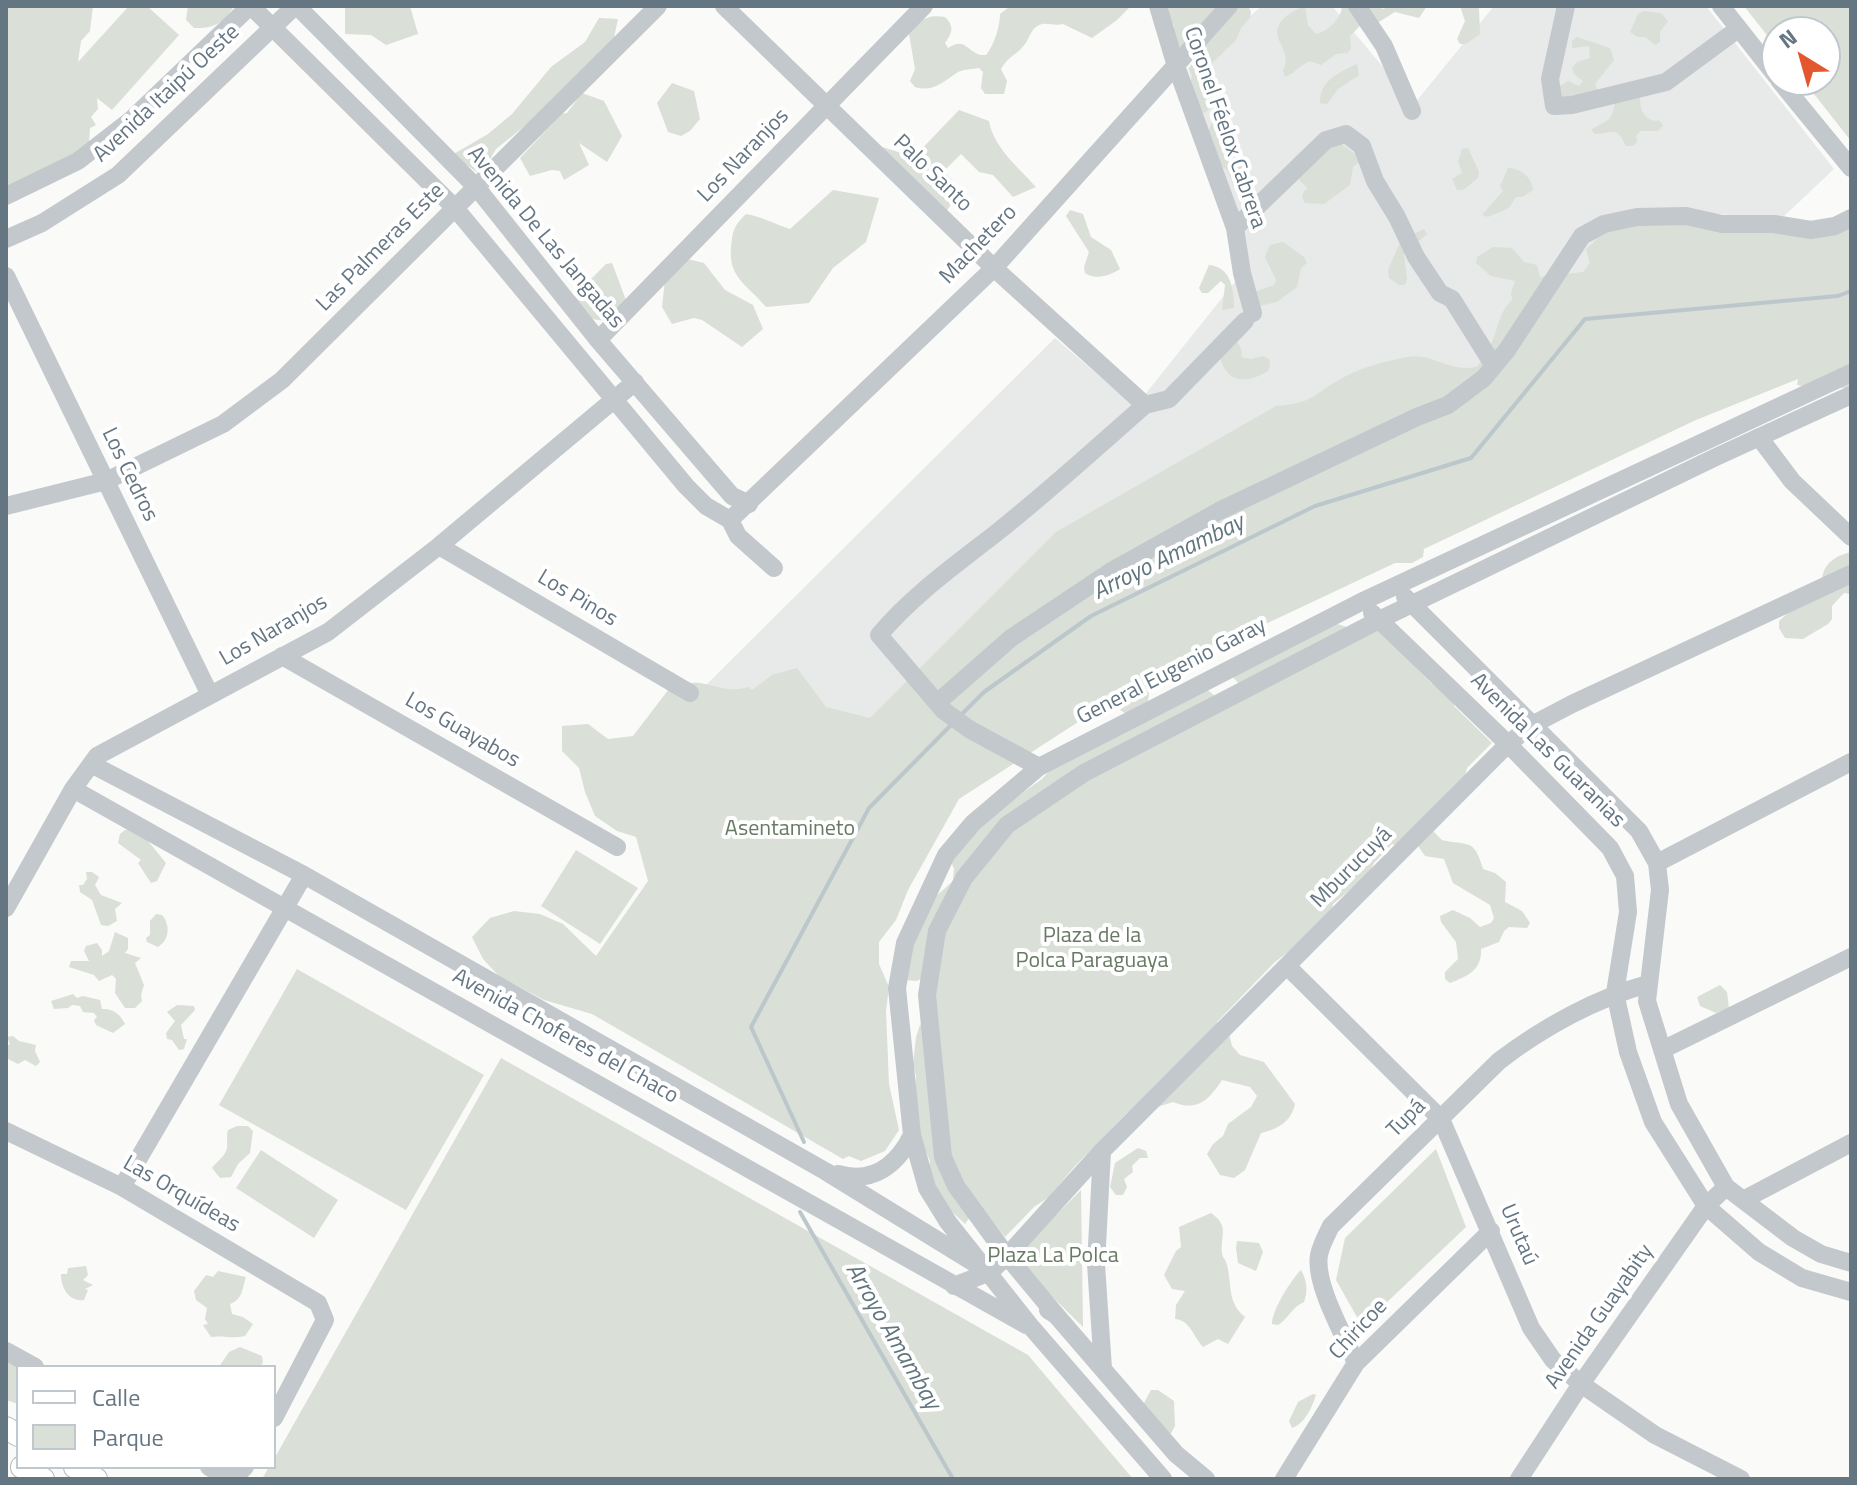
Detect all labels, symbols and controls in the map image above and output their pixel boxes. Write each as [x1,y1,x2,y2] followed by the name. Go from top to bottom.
[1761,16,1841,96] north arrow
[88,20,246,168] street label: Avenida Itaipú Oeste
[1771,20,1804,57] text: N
[1177,24,1271,232] street label: Coronel Féelox Cabrera
[693,104,795,208] street label: Los Naranjos
[887,130,977,218] street label: Palo Santo
[461,142,629,334] street label: Avenida De Las Jangadas
[312,179,450,317] street label: Las Palmeras Este
[935,200,1023,290] street label: Machetero
[95,424,163,526] street label: Los Cedros
[1089,509,1249,607] water label: Arroyo Amambay
[532,565,622,633] street label: Los Pinos
[215,590,333,672] street label: Los Naranjos
[1073,613,1271,731] street label: General Eugenio Garay
[1464,668,1630,834] street label: Avenida Las Guaranias
[400,688,524,774] street label: Los Guayabos
[725,817,855,843] park label: Asentamineto
[1306,822,1398,914] street label: Mburucuyá
[1015,924,1169,976] park label: Plaza de la Polca Paraguaya
[447,964,683,1110] street label: Avenida Choferes del Chaco
[1382,1094,1432,1144] street label: Tupá
[118,1151,244,1239] street label: Las Orquídeas
[1493,1200,1543,1270] street label: Urutaú
[1540,1240,1660,1394] street label: Avenida Guayabity
[987,1244,1119,1270] park label: Plaza La Polca
[838,1258,946,1416] water label: Arroyo Amambay
[1324,1294,1394,1366] street label: Chiricoe
[16,1365,276,1469] legend
[92,1379,140,1415] text: Calle
[92,1419,164,1455] text: Parque

